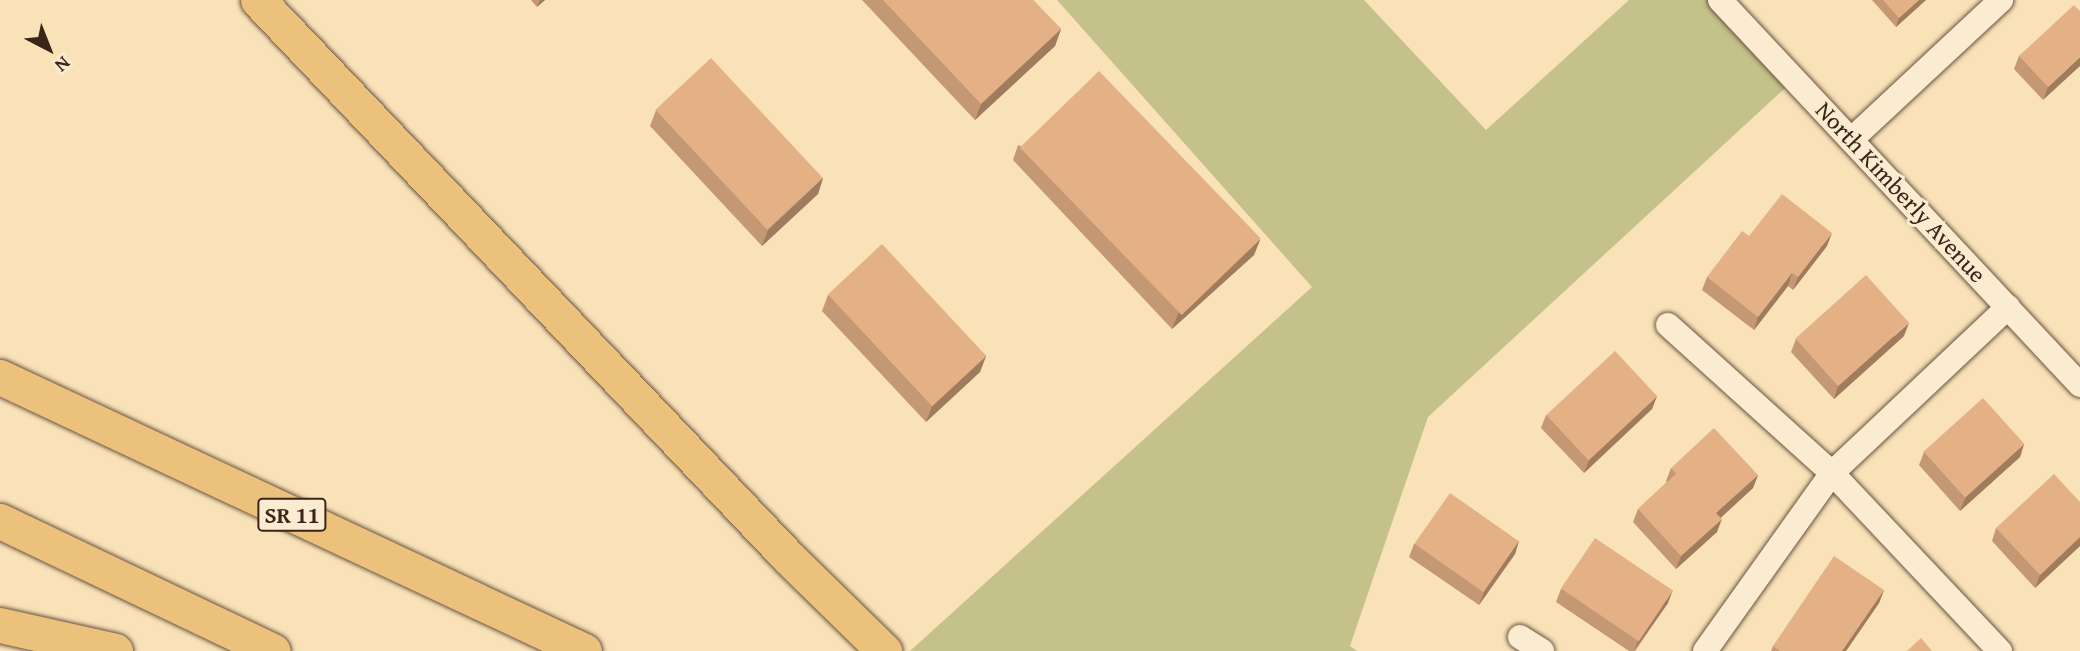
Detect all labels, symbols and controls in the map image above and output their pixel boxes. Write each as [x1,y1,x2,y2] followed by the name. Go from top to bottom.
[14,14,84,84] north arrow
[49,50,77,79] text: N
[1810,96,1992,288] street label: North Kimberly Avenue
[257,495,327,534] road number: SR 11

